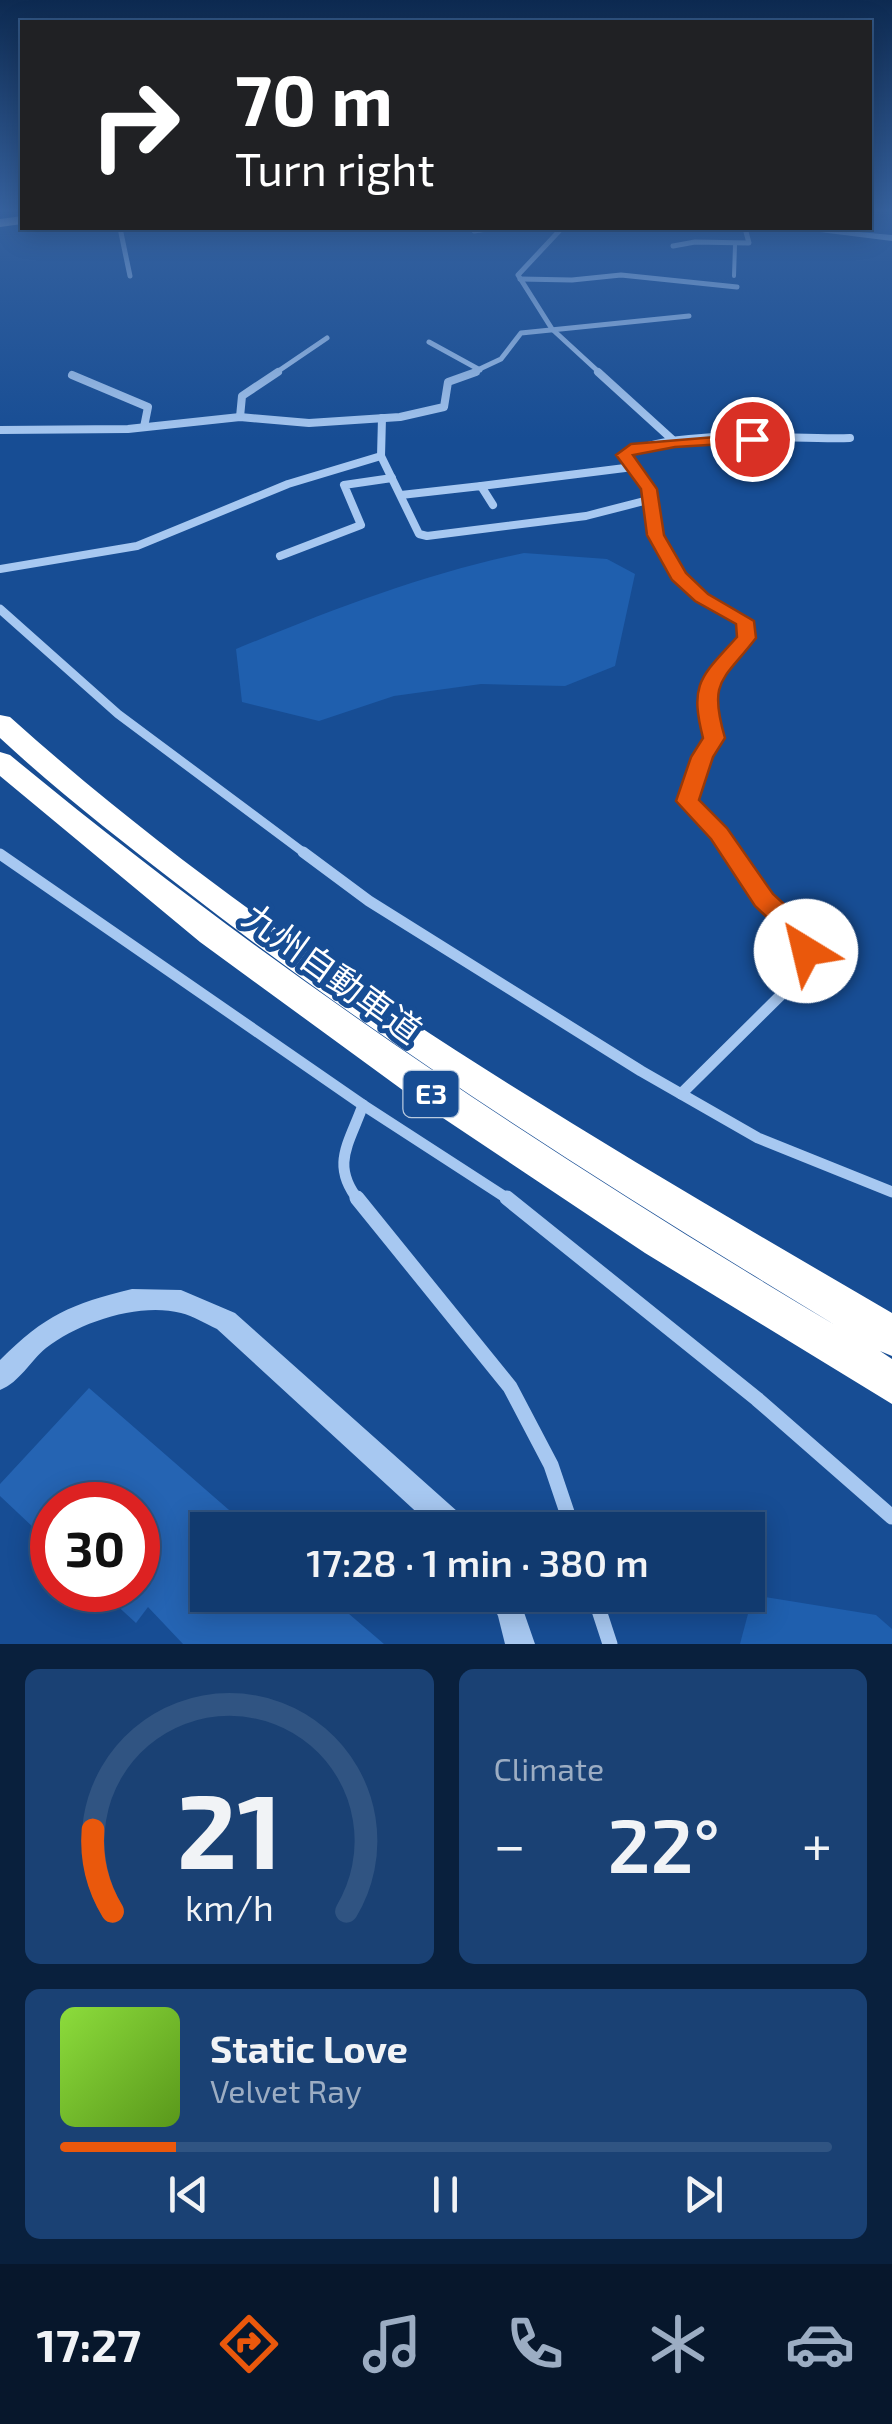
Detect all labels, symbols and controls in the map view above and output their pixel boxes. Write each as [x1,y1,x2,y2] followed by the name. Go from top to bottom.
[235,56,393,140] text: 70 m
[70,60,200,190] icon: right
[235,141,435,195] text: Turn right
[710,397,795,482] pin
[725,412,780,467] icon: arrive
[236,894,430,1051] street label: 九州自動車道
[754,899,858,1003] position arrow
[404,1071,458,1117] road number: E3
[30,1482,160,1612] speed limit sign: 30
[306,1539,649,1585] text: 17:28 · 1 min · 380 m
[494,1749,604,1787] text: Climate
[177,1765,282,1890] text: 21
[608,1798,720,1888] text: 22°
[494,1810,526,1876] text: −
[802,1810,832,1876] text: +
[185,1885,274,1928] text: km/h
[210,2025,408,2071] text: Static Love
[210,2071,362,2109] text: Velvet Ray
[161,2167,216,2222] icon: previous
[418,2167,473,2222] icon: pause
[676,2167,731,2222] icon: next
[214,2309,284,2379] icon: directions
[357,2309,427,2379] icon: music
[500,2309,570,2379] icon: phone
[643,2309,713,2379] icon: climate
[785,2309,855,2379] icon: car
[36,2317,141,2371] text: 17:27

